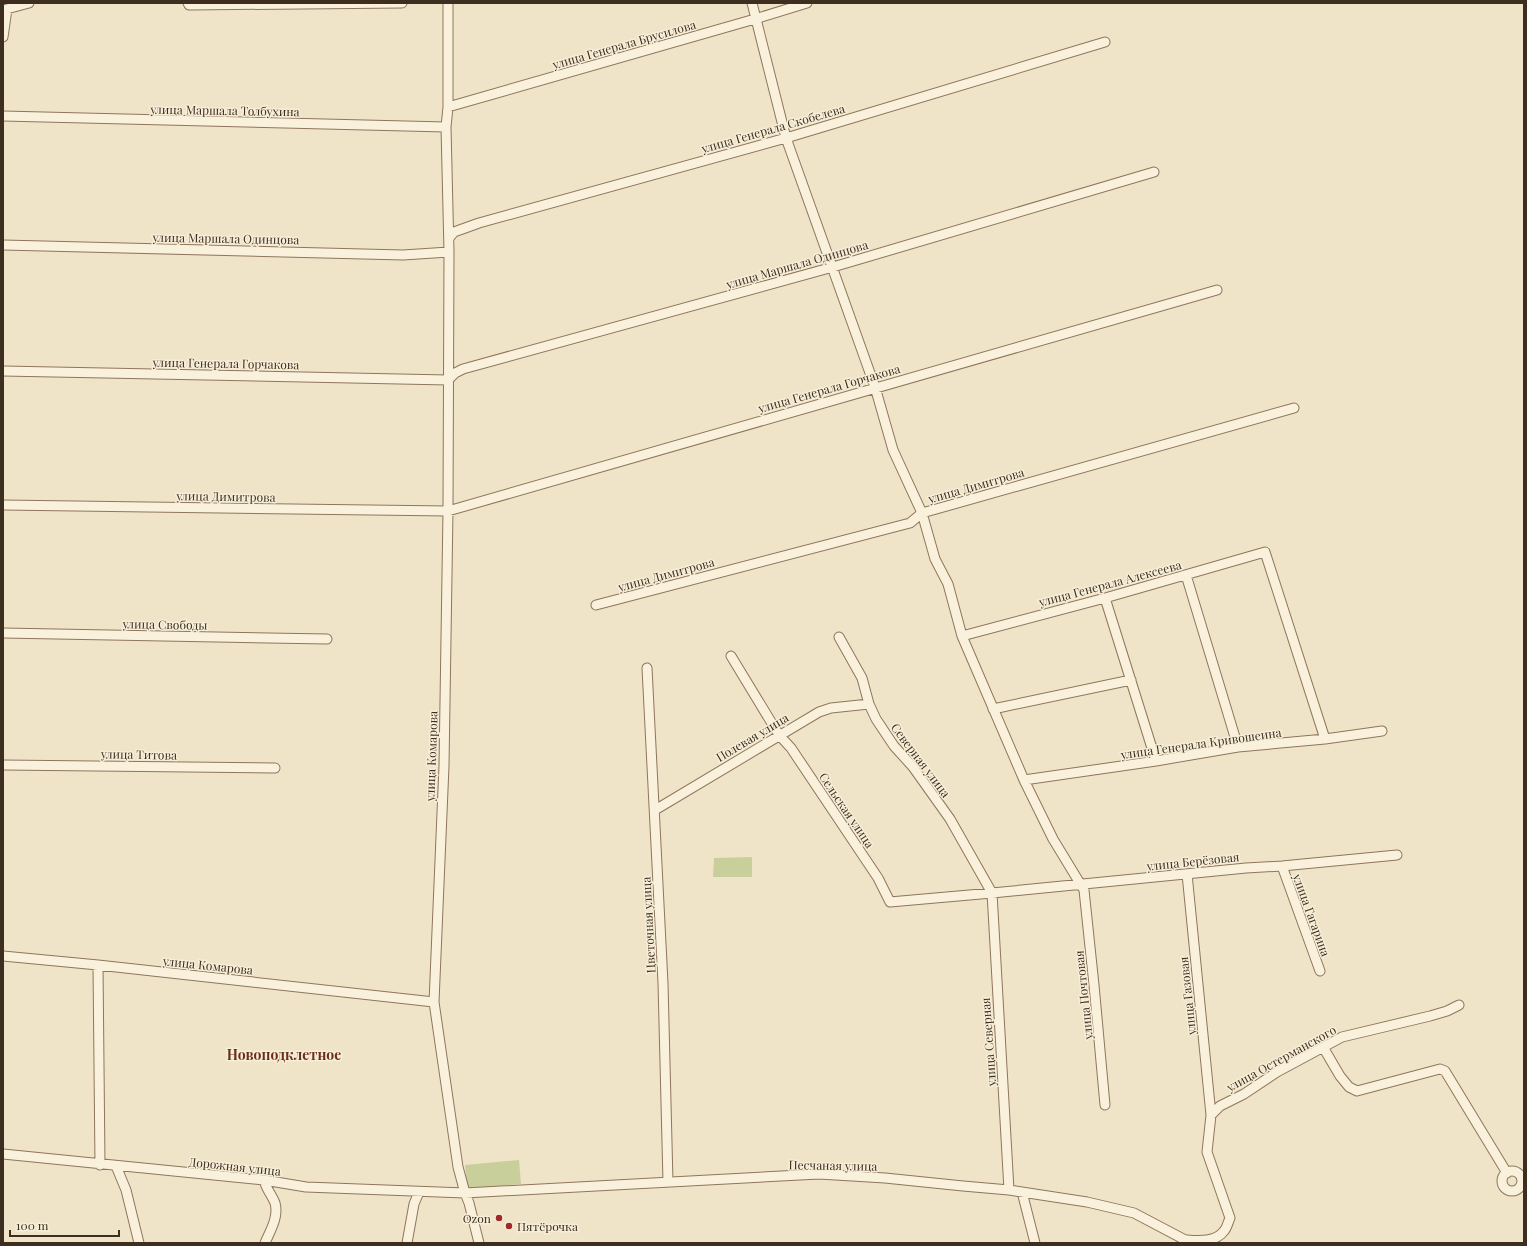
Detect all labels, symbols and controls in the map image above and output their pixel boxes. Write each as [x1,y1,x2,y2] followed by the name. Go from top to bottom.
[550,16,698,72] street label: улица Генерала Брусилова
[698,100,847,156] street label: улица Генерала Скобелева
[149,101,300,119] street label: улица Маршала Толбухина
[151,229,300,247] street label: улица Маршала Одинцова
[723,236,870,292] street label: улица Маршала Одинцова
[151,354,300,372] street label: улица Генерала Горчакова
[755,360,902,416] street label: улица Генерала Горчакова
[925,464,1026,507] street label: улица Димитрова
[175,487,276,505] street label: улица Димитрова
[615,553,716,595] street label: улица Димитрова
[1036,556,1183,610] street label: улица Генерала Алексеева
[121,615,208,633] street label: улица Свободы
[713,709,791,765] street label: Полевая улица
[421,710,441,803] street label: улица Комарова
[888,720,954,800] street label: Северная улица
[1119,724,1282,762] street label: улица Генерала Кривошеина
[100,745,177,763] street label: улица Титова
[816,769,878,851] street label: Сельская улица
[1145,848,1241,874] street label: улица Берёзовая
[1289,871,1334,959] street label: улица Гагарина
[637,876,659,974] street label: Цветочная улица
[1070,949,1096,1041] street label: улица Почтовая
[161,952,254,978] street label: улица Комарова
[1175,956,1199,1037] street label: улица Газовая
[977,996,999,1088] street label: улица Северная
[1223,1021,1339,1095] street label: улица Остерманского
[227,1045,341,1064] district label: Новоподклетное
[188,1153,282,1179] street label: Дорожная улица
[789,1156,877,1174] street label: Песчаная улица
[463,1210,491,1226] place label: Ozon
[10,1212,119,1238] scale bar
[494,1213,504,1223] marker: Ozon
[16,1217,49,1233] text: 100 m
[517,1218,578,1234] place label: Пятёрочка
[504,1221,514,1231] marker: Пятёрочка

